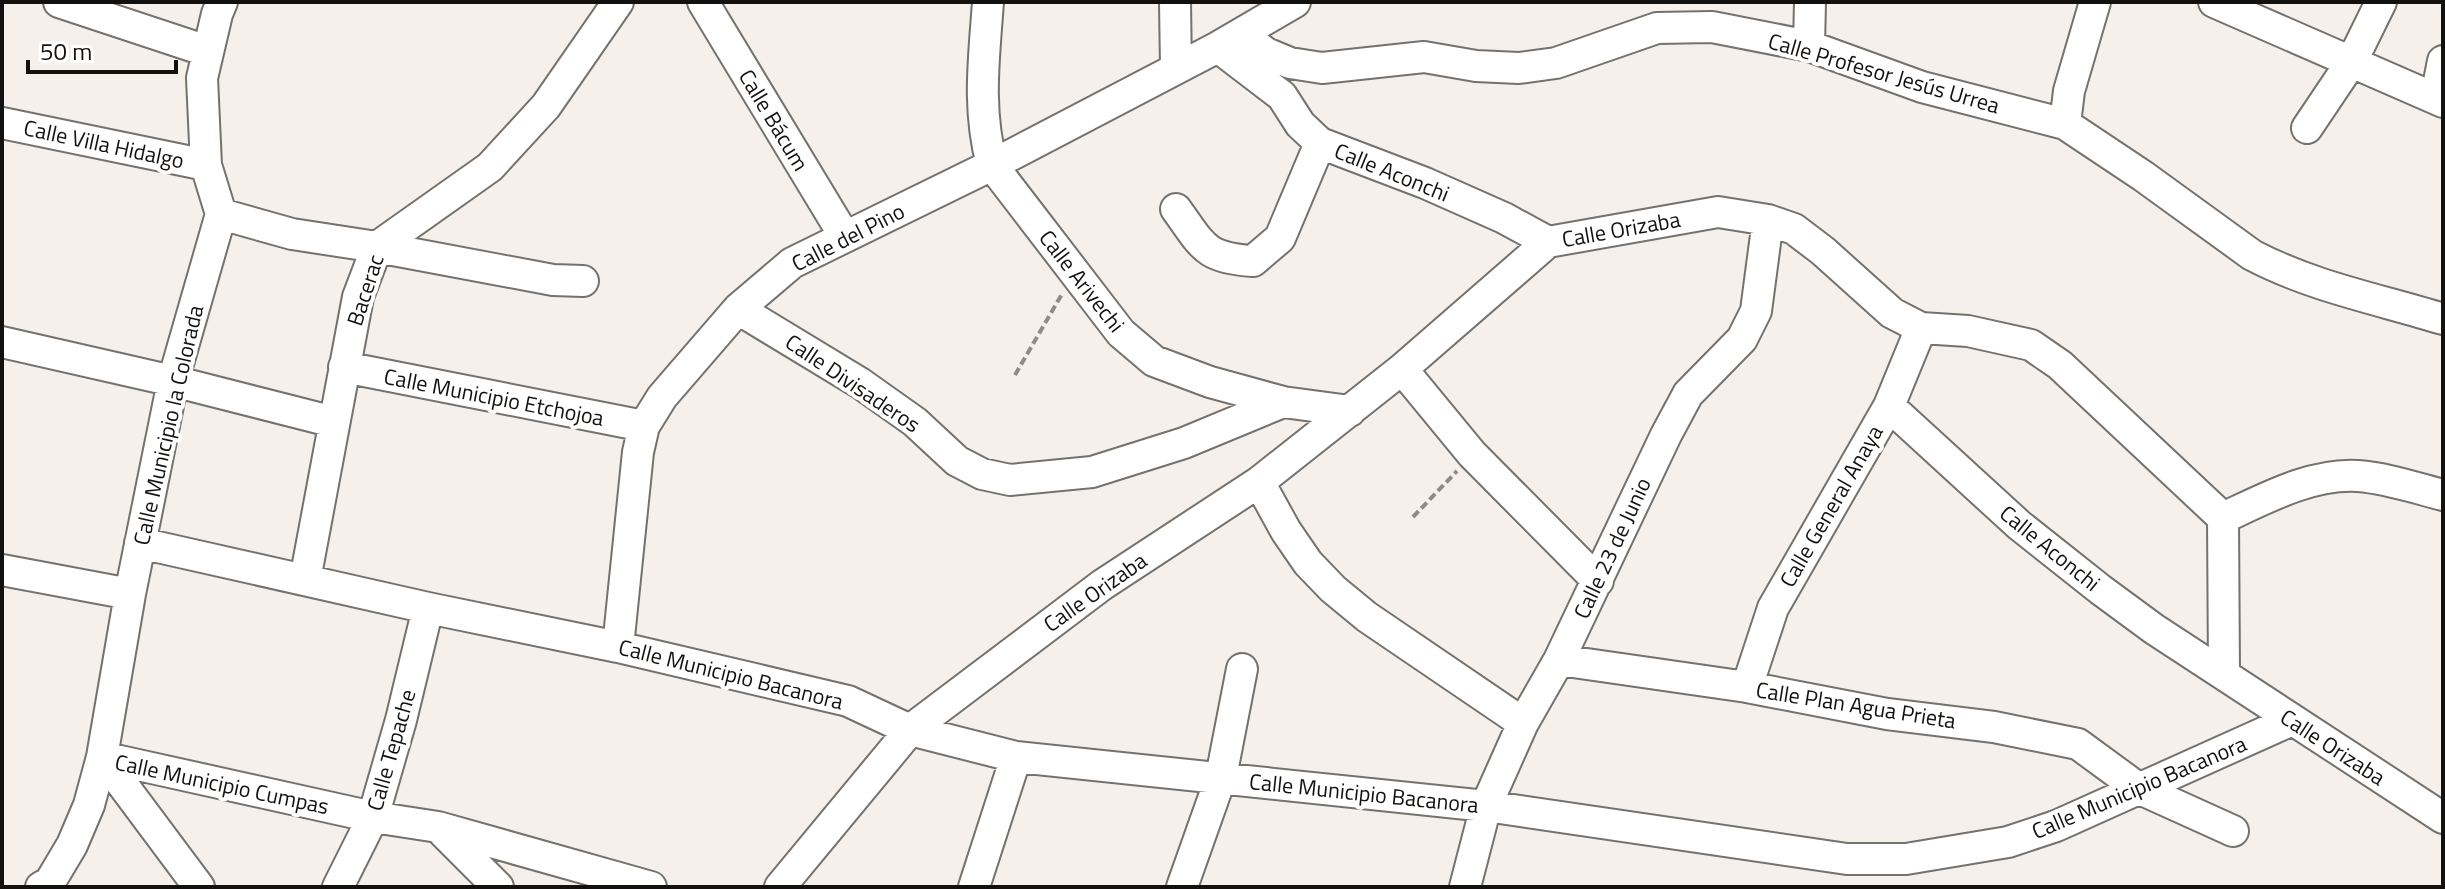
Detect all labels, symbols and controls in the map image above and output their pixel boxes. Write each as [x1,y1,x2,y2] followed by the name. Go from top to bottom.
[28,24,176,74] scale bar
[1764,24,2004,122] street label: Calle Profesor Jesús Urrea
[40,33,92,69] text: 50 m
[730,63,818,177] street label: Calle Bácum
[21,110,187,178] street label: Calle Villa Hidalgo
[1329,134,1455,210] street label: Calle Aconchi
[785,194,911,280] street label: Calle del Pino
[1559,202,1683,256] street label: Calle Orizaba
[1031,222,1133,340] street label: Calle Arivechi
[337,250,393,330] street label: Bacerac
[124,302,212,548] street label: Calle Municipio la Colorada
[779,325,927,441] street label: Calle Divisaderos
[381,359,607,435] street label: Calle Municipio Etchojoa
[1771,418,1891,594] street label: Calle General Anaya
[1564,472,1660,624] street label: Calle 23 de Junio
[1992,497,2108,599] street label: Calle Aconchi
[1036,544,1154,640] street label: Calle Orizaba
[615,630,847,718] street label: Calle Municipio Bacanora
[1754,672,1958,738] street label: Calle Plan Agua Prieta
[357,685,425,815] street label: Calle Tepache
[2274,700,2392,794] street label: Calle Orizaba
[2026,726,2252,848] street label: Calle Municipio Bacanora
[112,745,332,823] street label: Calle Municipio Cumpas
[1248,764,1480,822] street label: Calle Municipio Bacanora

